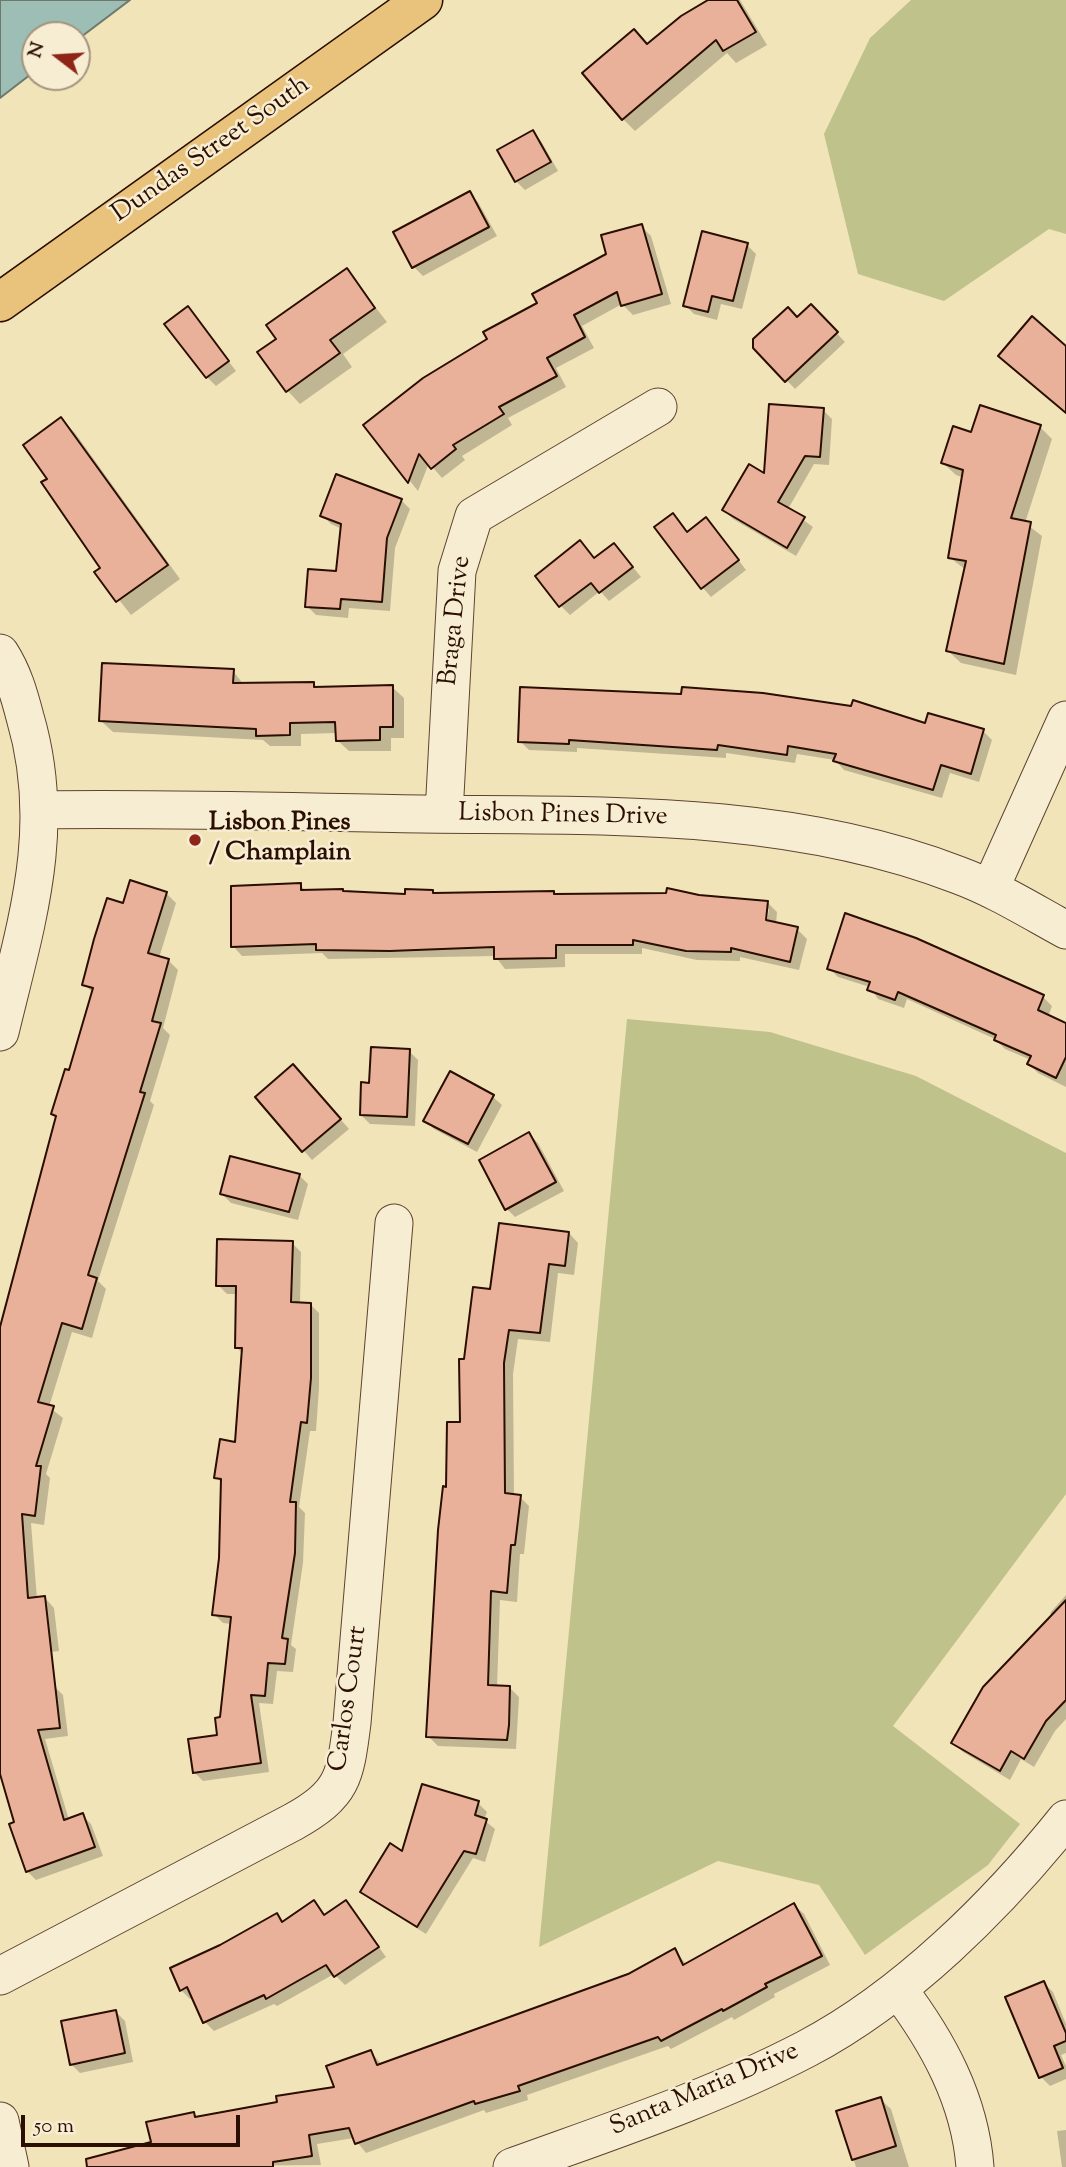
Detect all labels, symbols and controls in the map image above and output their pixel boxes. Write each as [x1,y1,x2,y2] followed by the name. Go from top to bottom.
[21,21,91,91] north arrow
[22,39,52,62] text: N
[107,71,317,231] street label: Dundas Street South
[435,554,479,688] street label: Braga Drive
[458,800,668,834] street label: Lisbon Pines Drive
[209,809,351,870] place label: Lisbon Pines / Champlain
[187,832,203,848] marker: Lisbon Pines / Champlain
[324,1624,376,1774] street label: Carlos Court
[606,2037,804,2145] street label: Santa Maria Drive
[24,2100,243,2144] scale bar
[34,2112,74,2142] text: 50 m

